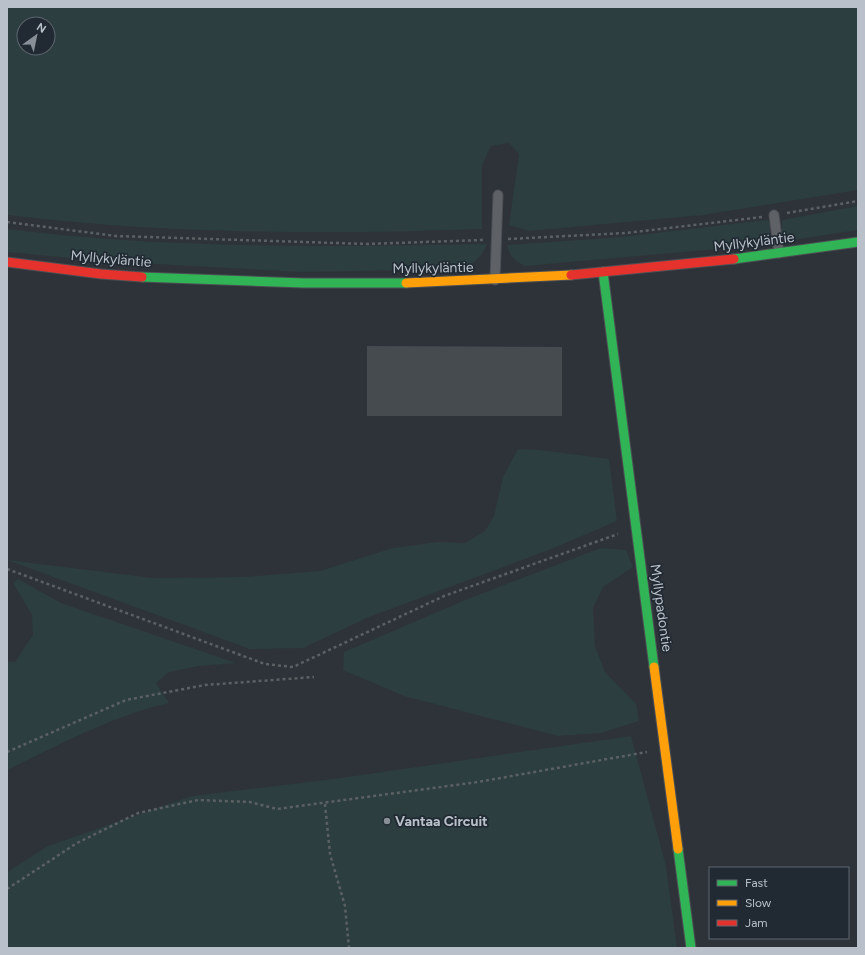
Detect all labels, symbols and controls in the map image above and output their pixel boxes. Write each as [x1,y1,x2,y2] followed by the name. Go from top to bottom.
[16,16,56,56] north arrow
[34,20,48,36] text: N
[713,229,796,255] street label: Myllykyläntie
[70,247,152,271] street label: Myllykyläntie
[392,259,474,277] street label: Myllykyläntie
[646,563,676,653] street label: Myllypadontie
[395,813,488,830] place label: Vantaa Circuit
[382,816,392,826] marker: Vantaa Circuit
[709,867,849,939] legend
[745,876,768,890] text: Fast
[745,896,772,910] text: Slow
[745,916,768,930] text: Jam

